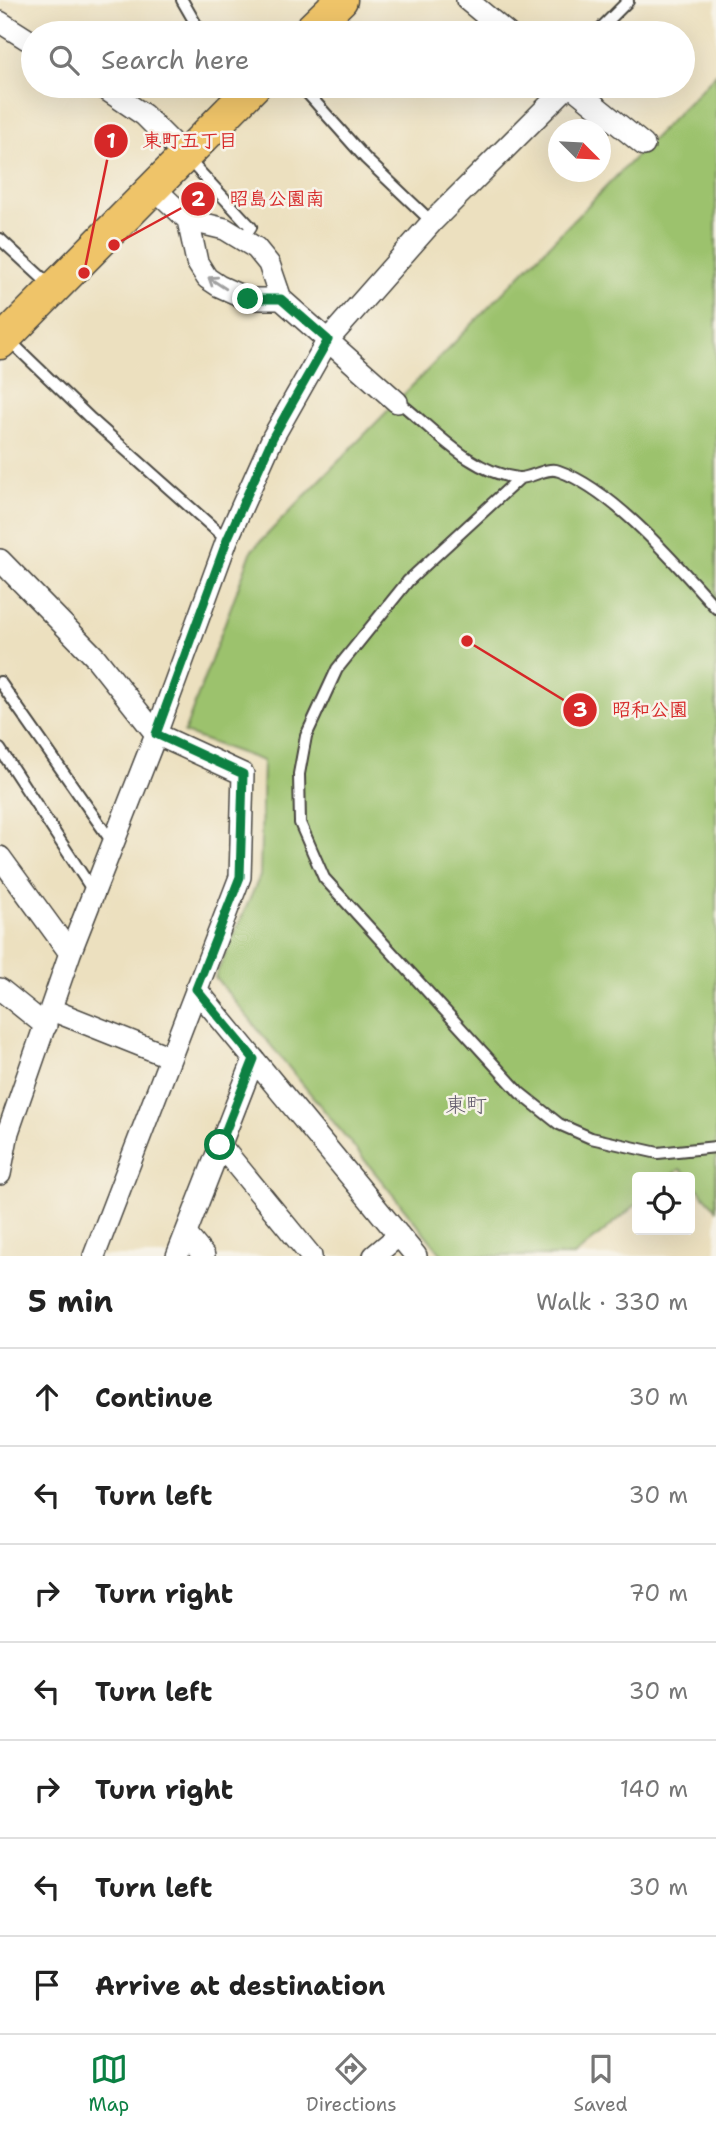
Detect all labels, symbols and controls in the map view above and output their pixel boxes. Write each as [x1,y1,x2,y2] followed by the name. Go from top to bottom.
[21,21,695,98] search box
[45,41,83,79] icon: search
[101,42,250,77] text: Search here
[548,119,611,182] north arrow
[94,121,252,161] callout: 東町五丁目
[106,127,116,155] text: 1
[142,128,238,153] text: 東町五丁目
[180,179,338,219] callout: 昭島公園南
[191,185,206,213] text: 2
[229,186,325,211] text: 昭島公園南
[207,276,227,290] one-way arrow
[232,283,263,314] route end
[563,690,702,730] callout: 昭和公園
[573,696,587,724] text: 3
[612,697,688,722] text: 昭和公園
[445,1091,487,1119] district label: 東町
[204,1129,235,1160] route start
[632,1172,695,1235] map controls
[632,1172,695,1235] button: locate
[28,1281,113,1322] text: 5 min
[536,1287,688,1317] text: Walk · 330 m
[28,1378,66,1416] icon: ahead
[95,1380,213,1415] text: Continue
[629,1382,688,1412] text: 30 m
[28,1476,66,1514] icon: left
[95,1478,212,1513] text: Turn left
[629,1480,688,1510] text: 30 m
[28,1574,66,1612] icon: right
[95,1576,233,1611] text: Turn right
[629,1578,688,1608] text: 70 m
[28,1672,66,1710] icon: left
[95,1674,212,1709] text: Turn left
[629,1676,688,1706] text: 30 m
[28,1770,66,1808] icon: right
[95,1772,233,1807] text: Turn right
[620,1774,688,1804] text: 140 m
[28,1868,66,1906] icon: left
[95,1870,212,1905] text: Turn left
[629,1872,688,1902] text: 30 m
[28,1966,66,2004] icon: arrive
[95,1968,385,2003] text: Arrive at destination
[88,2050,129,2117] tab: Map
[306,2050,397,2117] tab: Directions
[574,2050,628,2117] tab: Saved

